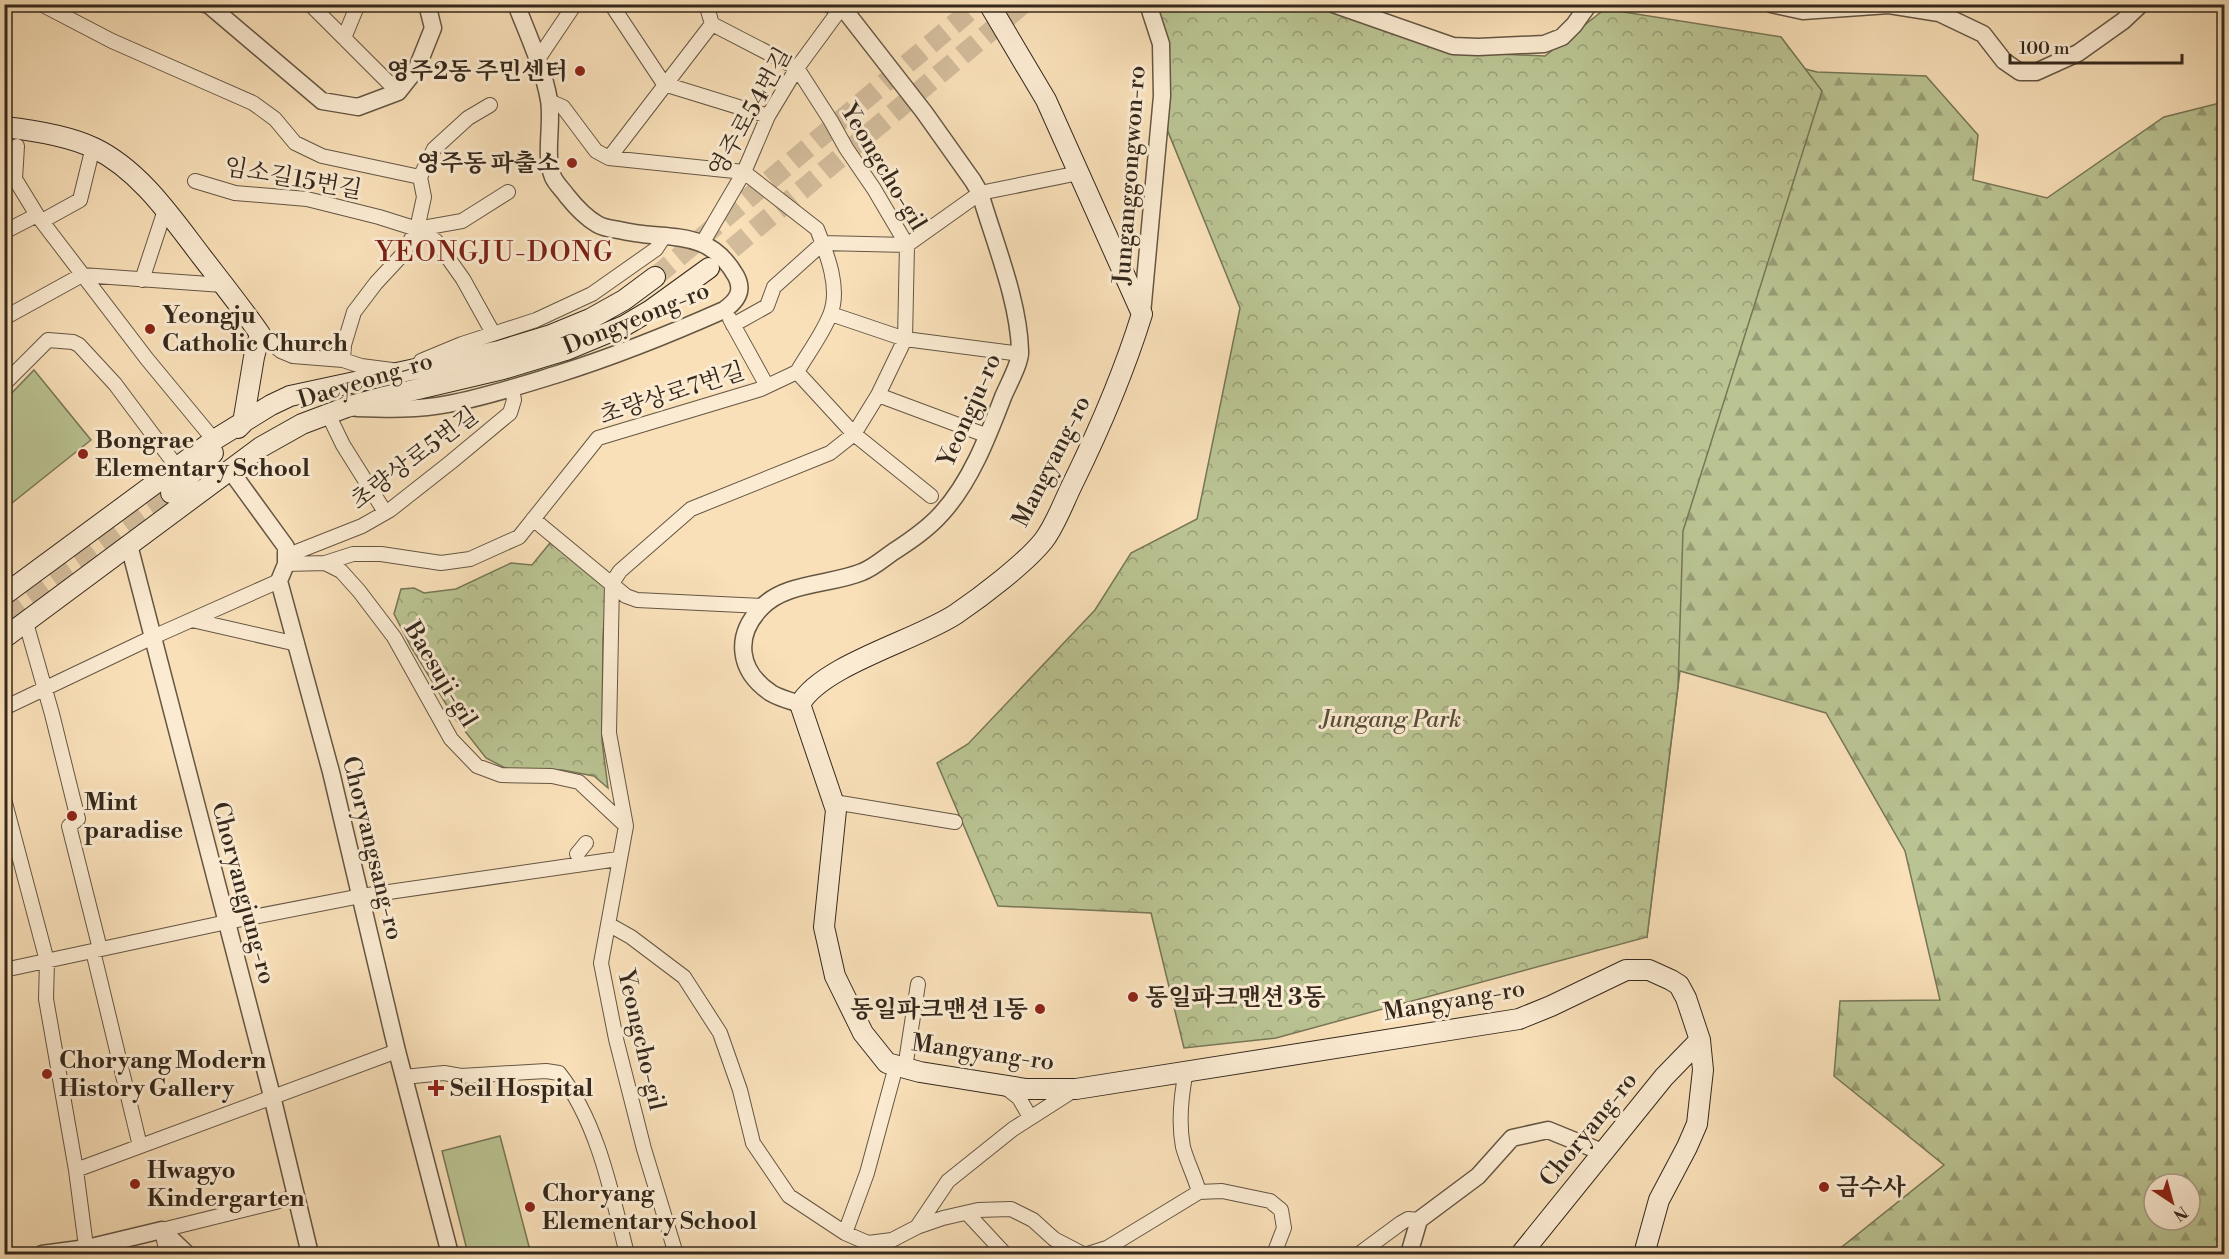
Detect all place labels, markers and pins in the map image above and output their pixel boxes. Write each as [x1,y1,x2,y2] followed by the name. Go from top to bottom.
[387,57,568,87] place label: 영주2동 주민센터
[573,64,587,78] marker: 영주2동 주민센터
[417,149,560,179] place label: 영주동 파출소
[565,156,579,170] marker: 영주동 파출소
[162,301,348,359] place label: Yeongju Catholic Church
[143,322,157,336] marker: Yeongju Catholic Church
[95,426,310,484] place label: Bongrae Elementary School
[76,447,90,461] marker: Bongrae Elementary School
[84,788,183,846] place label: Mint paradise
[65,809,79,823] marker: Mint paradise
[1145,983,1326,1013] place label: 동일파크맨션 3동
[1126,990,1140,1004] marker: 동일파크맨션 3동
[850,995,1028,1025] place label: 동일파크맨션 1동
[1033,1002,1047,1016] marker: 동일파크맨션 1동
[59,1046,267,1104] place label: Choryang Modern History Gallery
[40,1067,54,1081] marker: Choryang Modern History Gallery
[450,1074,593,1104] place label: Seil Hospital
[427,1079,445,1097] marker: Seil Hospital
[147,1156,305,1214] place label: Hwagyo Kindergarten
[1836,1173,1906,1203] place label: 금수사
[128,1177,142,1191] marker: Hwagyo Kindergarten
[542,1179,757,1237] place label: Choryang Elementary School
[1817,1180,1831,1194] marker: 금수사
[523,1200,537,1214] marker: Choryang Elementary School

